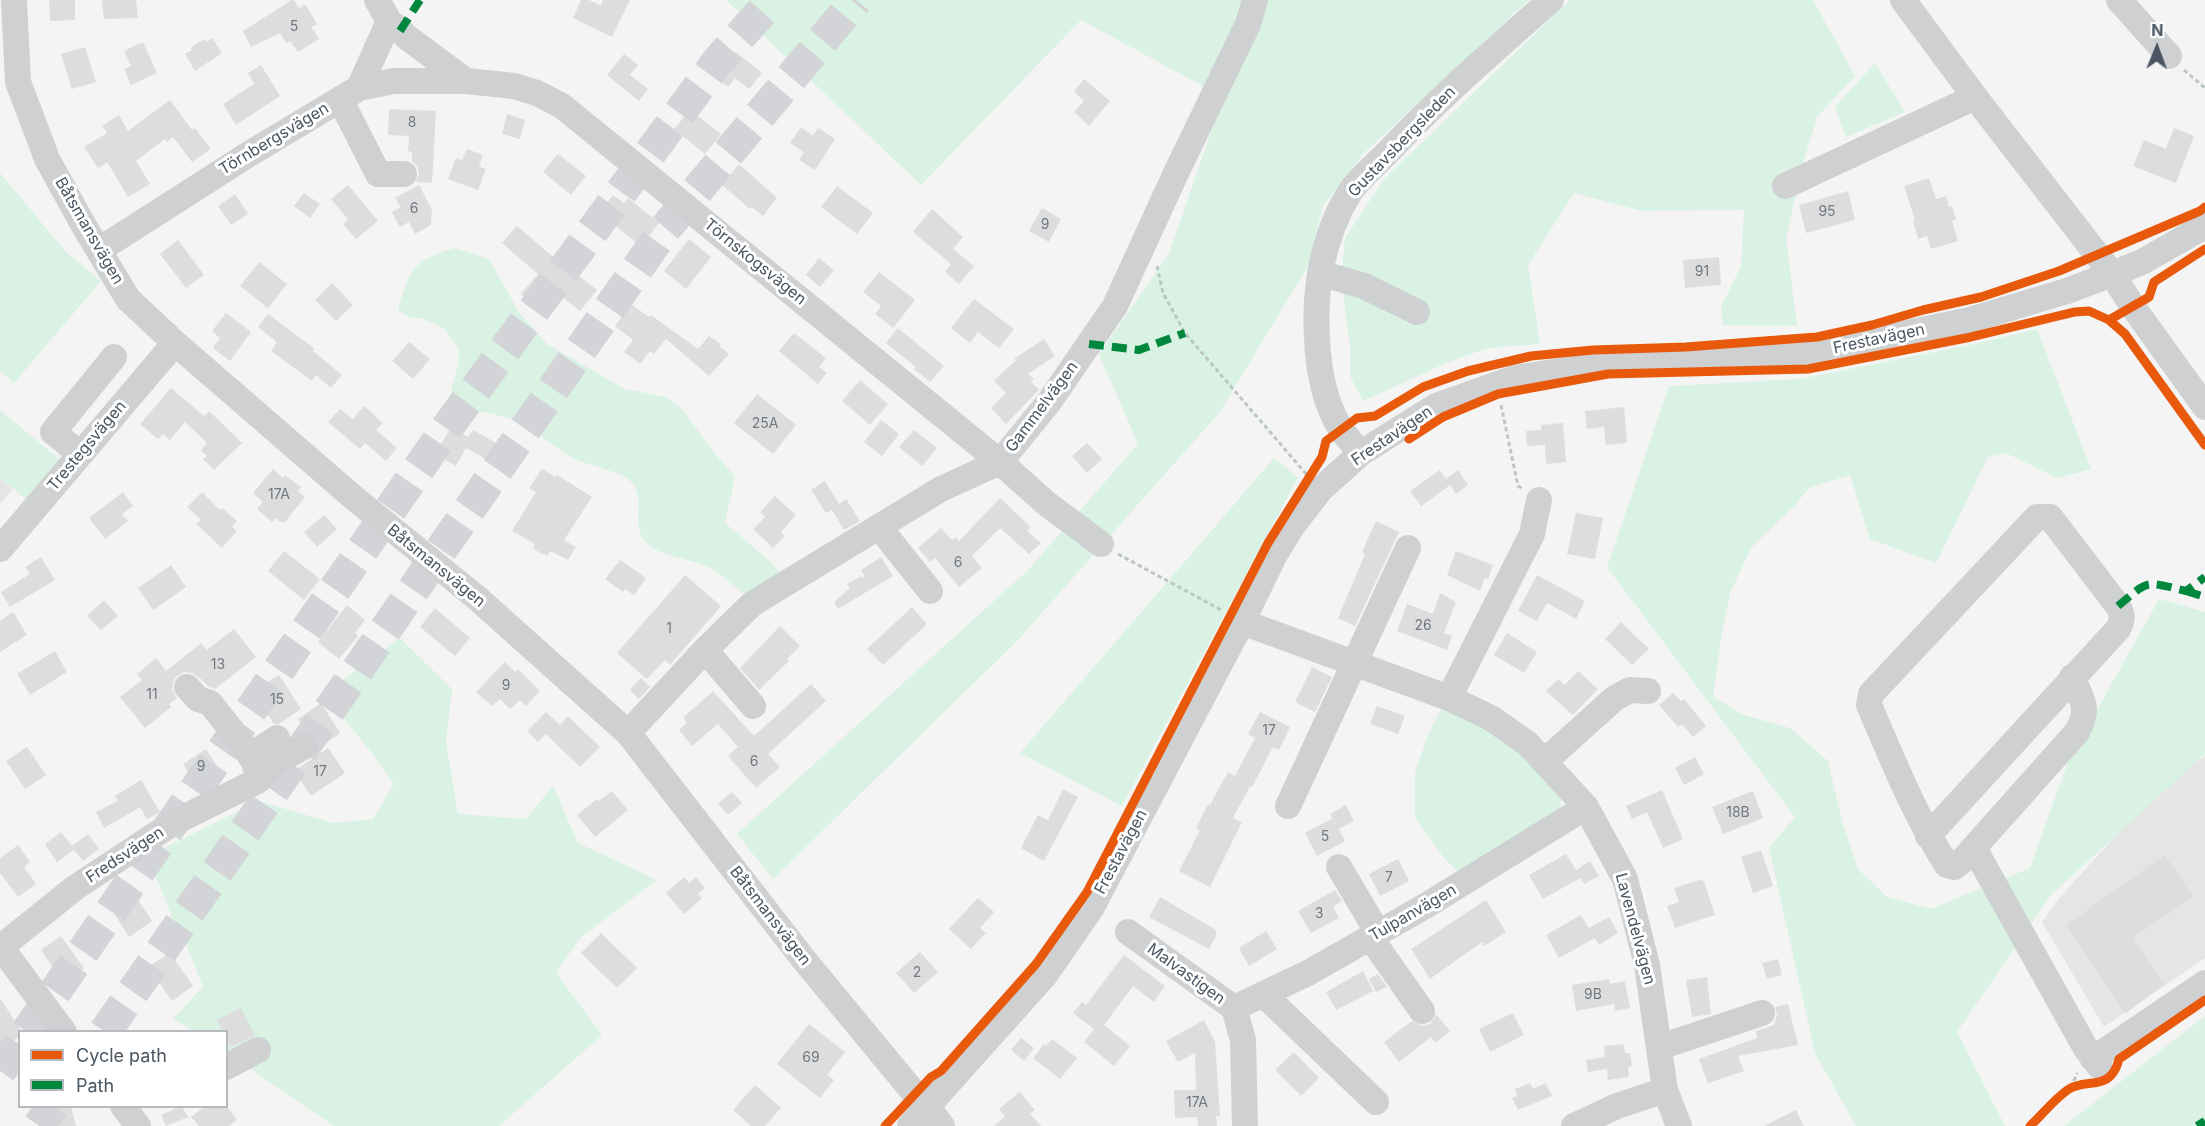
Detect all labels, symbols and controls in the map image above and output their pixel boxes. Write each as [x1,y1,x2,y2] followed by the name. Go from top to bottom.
[2127,18,2187,78] north arrow
[290,19,298,35] house number: 5
[2151,20,2164,40] text: N
[1344,83,1460,201] street label: Gustavsbergsleden
[216,99,332,179] street label: Törnbergsvägen
[408,115,416,131] house number: 8
[51,174,127,288] street label: Båtsmansvägen
[410,201,418,217] house number: 6
[1818,204,1836,220] house number: 95
[700,215,810,309] street label: Törnskogsvägen
[1041,217,1049,233] house number: 9
[1695,264,1709,280] house number: 91
[1831,320,1927,358] street label: Frestavägen
[1002,358,1082,456] street label: Gammelvägen
[44,397,130,495] street label: Trestegsvägen
[1348,402,1436,470] street label: Frestavägen
[752,416,778,432] house number: 25A
[268,487,290,503] house number: 17A
[383,521,489,611] street label: Båtsmansvägen
[954,555,962,571] house number: 6
[1414,618,1432,634] house number: 26
[666,621,672,637] house number: 1
[211,657,225,673] house number: 13
[502,678,510,694] house number: 9
[146,687,158,703] house number: 11
[270,692,284,708] house number: 15
[1262,723,1276,739] house number: 17
[750,754,758,770] house number: 6
[197,759,205,775] house number: 9
[313,764,327,780] house number: 17
[1726,805,1750,821] house number: 18B
[1091,806,1151,898] street label: Frestavägen
[83,823,167,887] street label: Fredsvägen
[1321,829,1329,845] house number: 5
[725,863,815,969] street label: Båtsmansvägen
[1385,870,1393,886] house number: 7
[1611,871,1659,987] street label: Lavendelvägen
[1366,880,1460,946] street label: Tulpanvägen
[1315,906,1323,922] house number: 3
[1143,939,1229,1009] street label: Malvastigen
[913,965,921,981] house number: 2
[1584,987,1602,1003] house number: 9B
[18,1030,228,1108] legend
[76,1045,167,1066] text: Cycle path
[802,1050,820,1066] house number: 69
[76,1075,114,1096] text: Path
[1186,1095,1208,1111] house number: 17A

